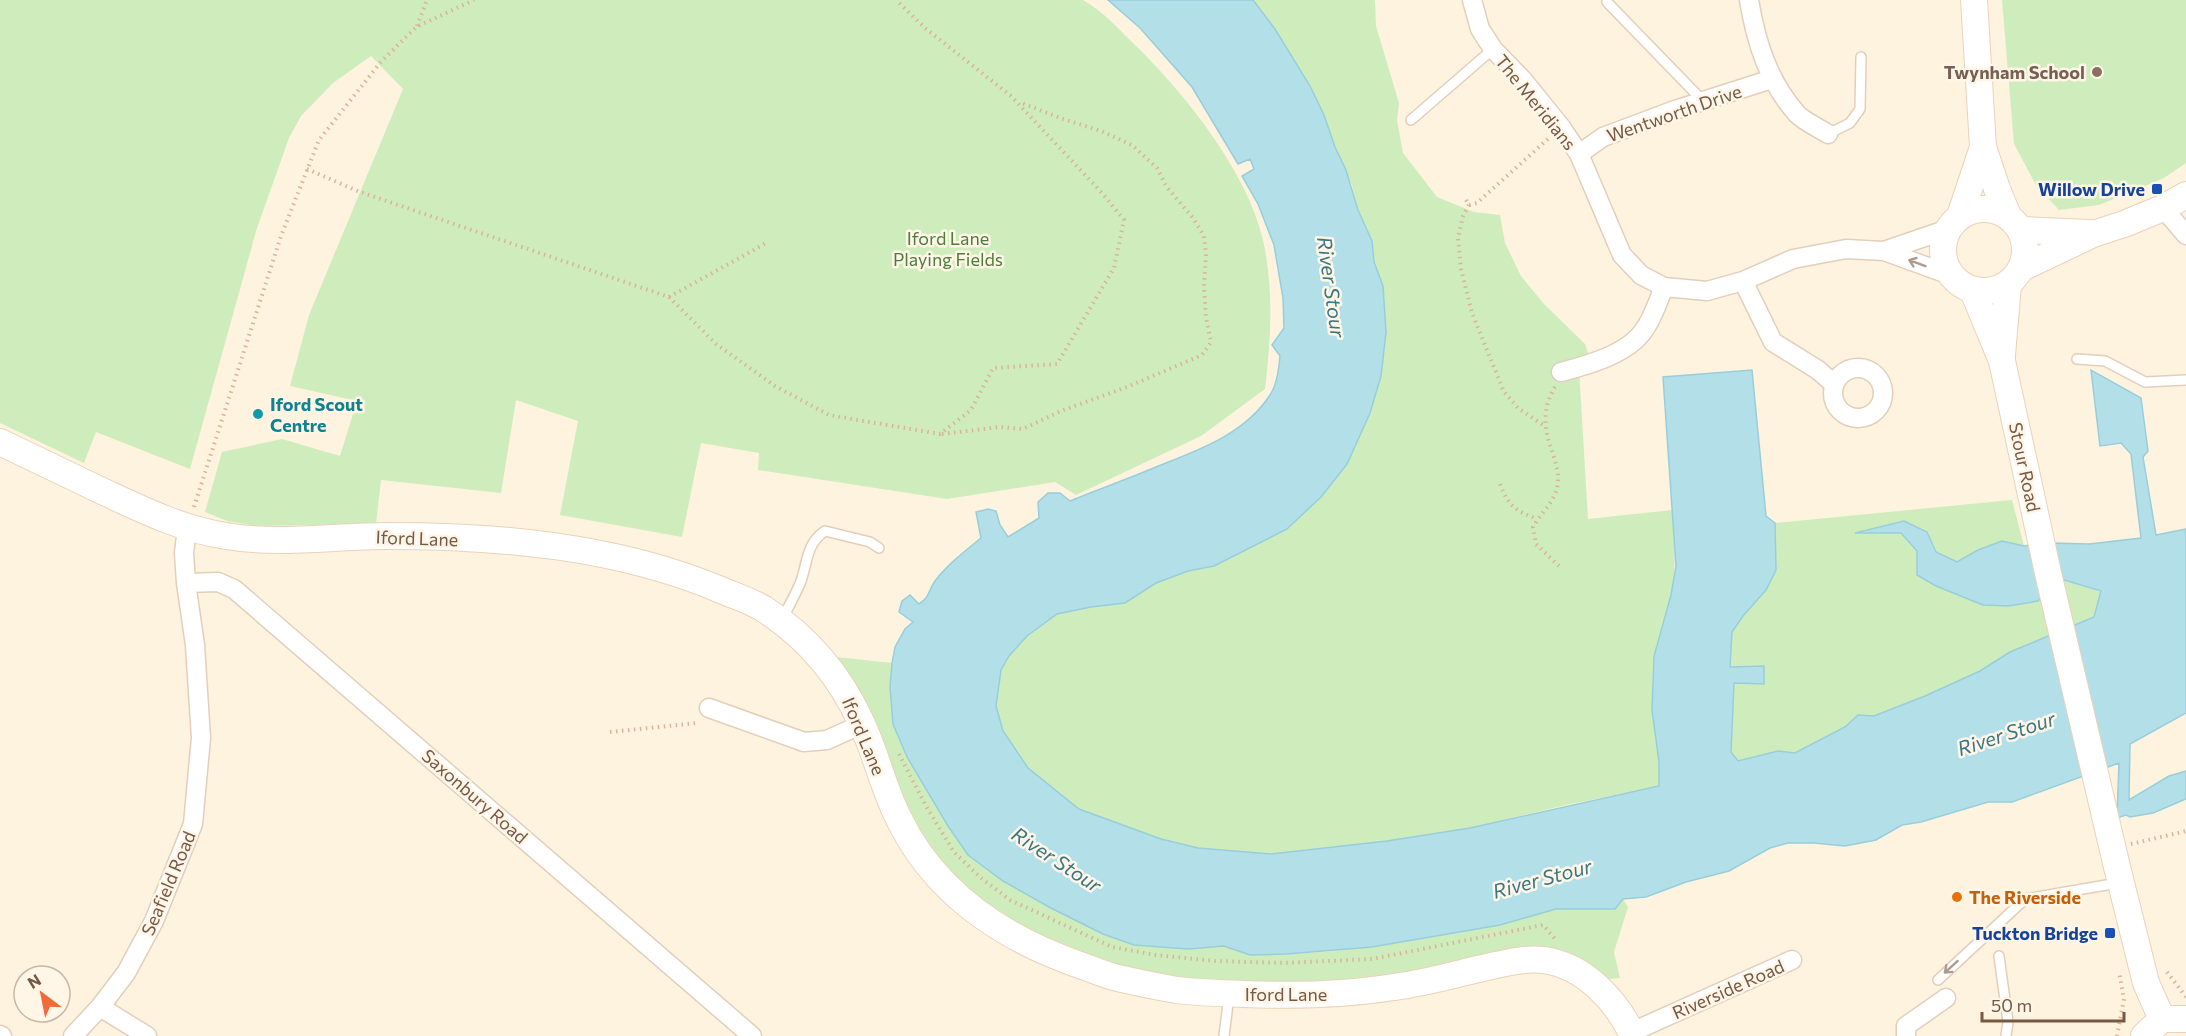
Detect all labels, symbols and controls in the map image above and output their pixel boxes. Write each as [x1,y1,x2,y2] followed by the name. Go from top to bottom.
[1491,50,1581,154] street label: The Meridians
[1944,61,2085,83] place label: Twynham School
[2090,65,2104,79] marker: Twynham School
[1604,80,1744,146] street label: Wentworth Drive
[2038,178,2145,200] place label: Willow Drive
[2150,182,2164,196] marker: Willow Drive
[893,227,1003,270] park label: Iford Lane Playing Fields
[1313,235,1351,340] water label: River Stour
[1908,257,1927,268] one-way arrow
[270,393,363,436] place label: Iford Scout Centre
[251,407,265,421] marker: Iford Scout Centre
[2005,420,2045,514] street label: Stour Road
[375,526,459,550] street label: Iford Lane
[838,694,890,778] street label: Iford Lane
[1954,706,2059,760] water label: River Stour
[418,744,532,848] street label: Saxonbury Road
[1008,821,1107,897] water label: River Stour
[136,828,200,938] street label: Seafield Road
[1490,853,1595,903] water label: River Stour
[1969,886,2081,908] place label: The Riverside
[1950,890,1964,904] marker: The Riverside
[1972,922,2098,944] place label: Tuckton Bridge
[2103,926,2117,940] marker: Tuckton Bridge
[1669,955,1787,1023] street label: Riverside Road
[1944,960,1959,974] one-way arrow
[12,964,72,1024] north arrow
[24,970,44,992] text: N
[1245,983,1327,1005] street label: Iford Lane
[1982,985,2124,1023] scale bar
[1991,994,2032,1016] text: 50 m

